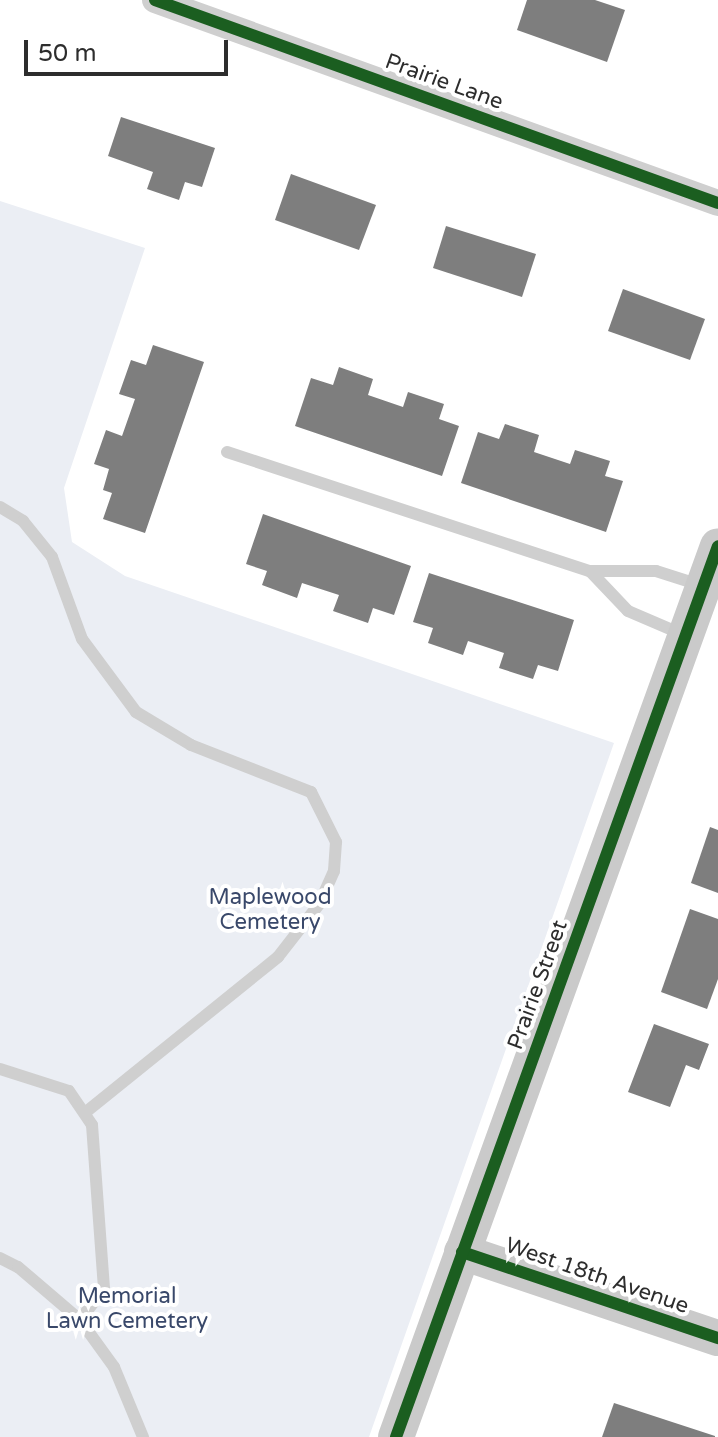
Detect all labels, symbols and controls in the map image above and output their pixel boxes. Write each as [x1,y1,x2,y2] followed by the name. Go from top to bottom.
[28,24,232,74] scale bar
[38,39,96,68] text: 50 m
[381,48,507,116] street label: Prairie Lane
[208,884,332,936] park label: Maplewood Cemetery
[502,917,574,1053] street label: Prairie Street
[502,1232,692,1320] street label: West 18th Avenue
[46,1283,208,1334] park label: Memorial Lawn Cemetery

